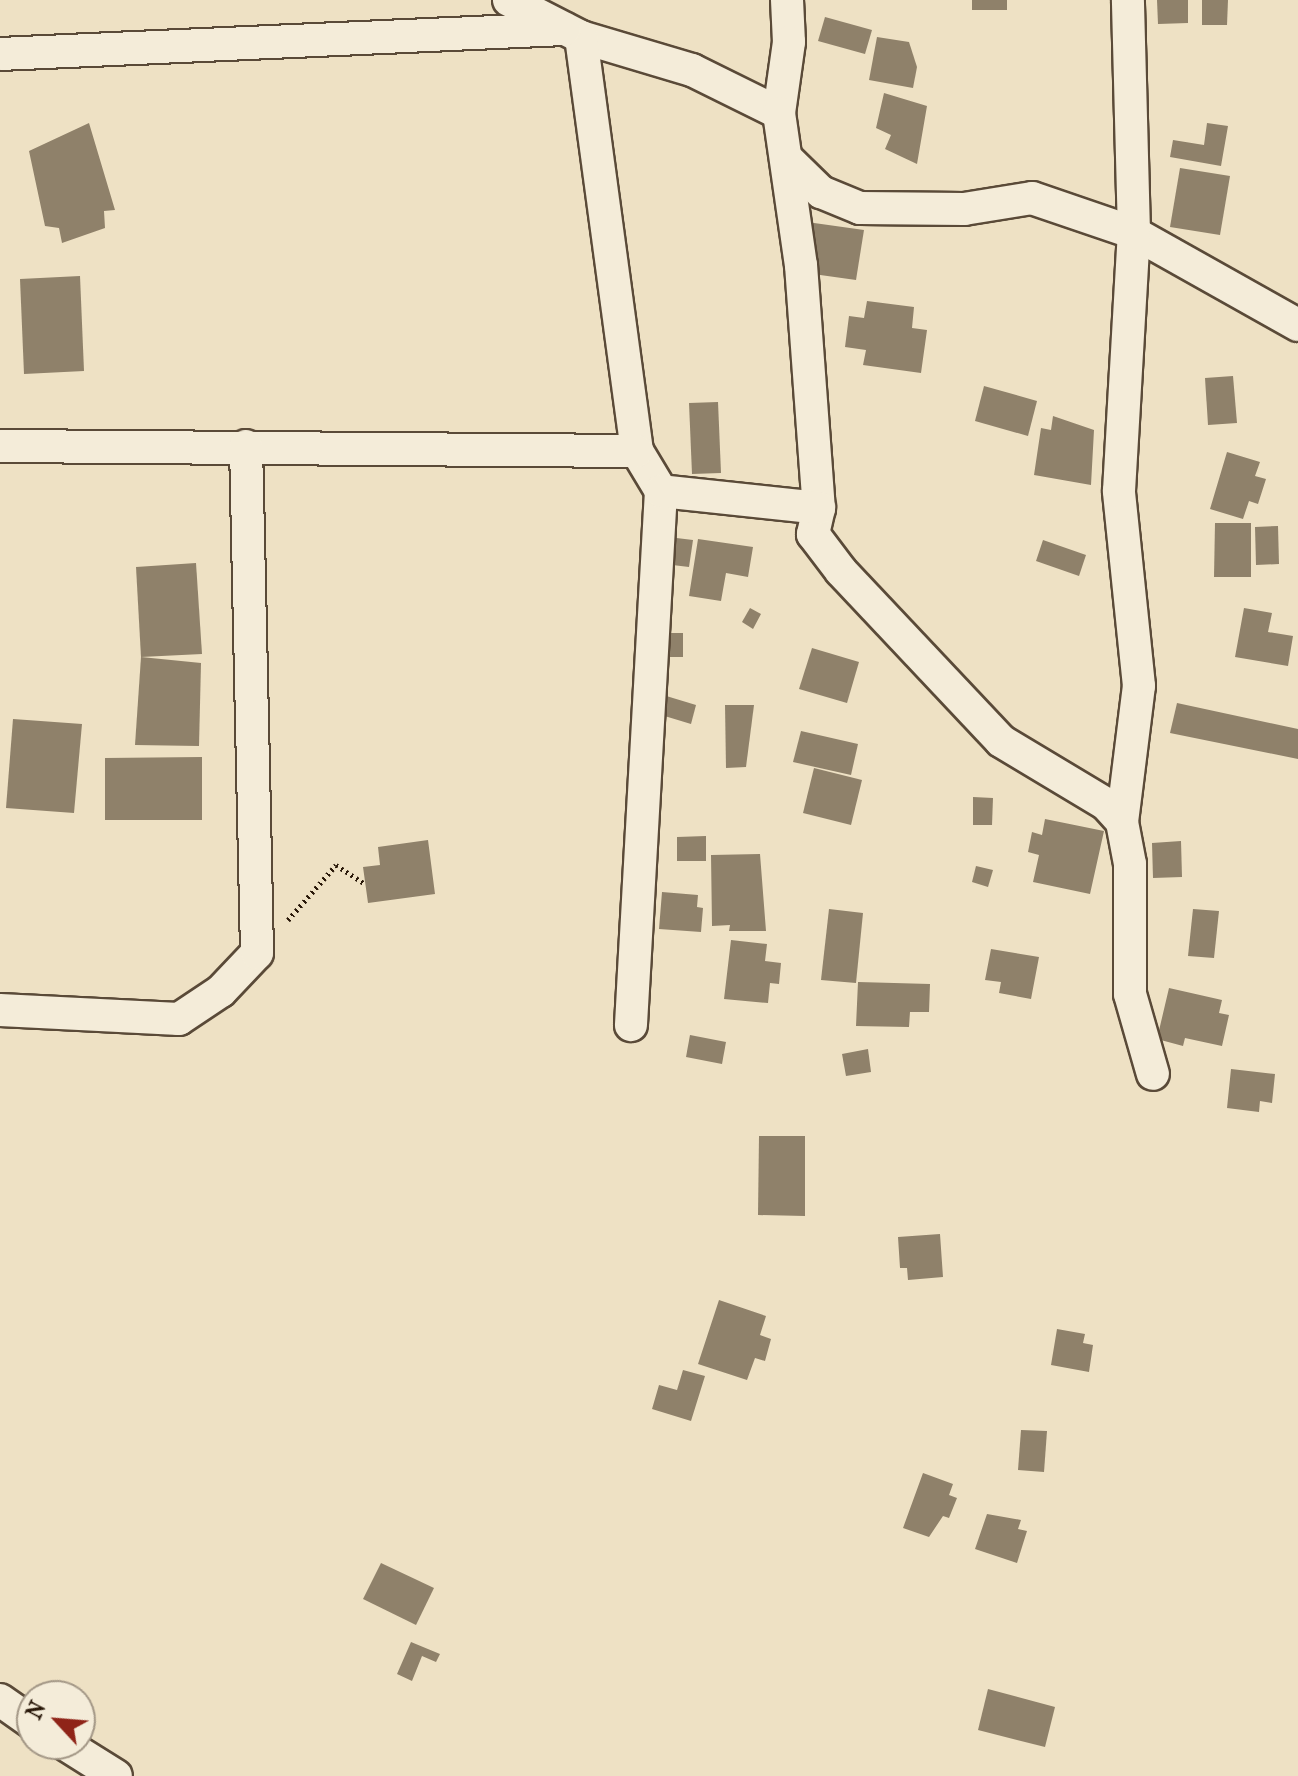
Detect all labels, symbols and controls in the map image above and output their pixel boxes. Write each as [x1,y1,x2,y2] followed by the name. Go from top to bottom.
[16,1680,96,1760] north arrow
[21,1697,52,1724] text: N

